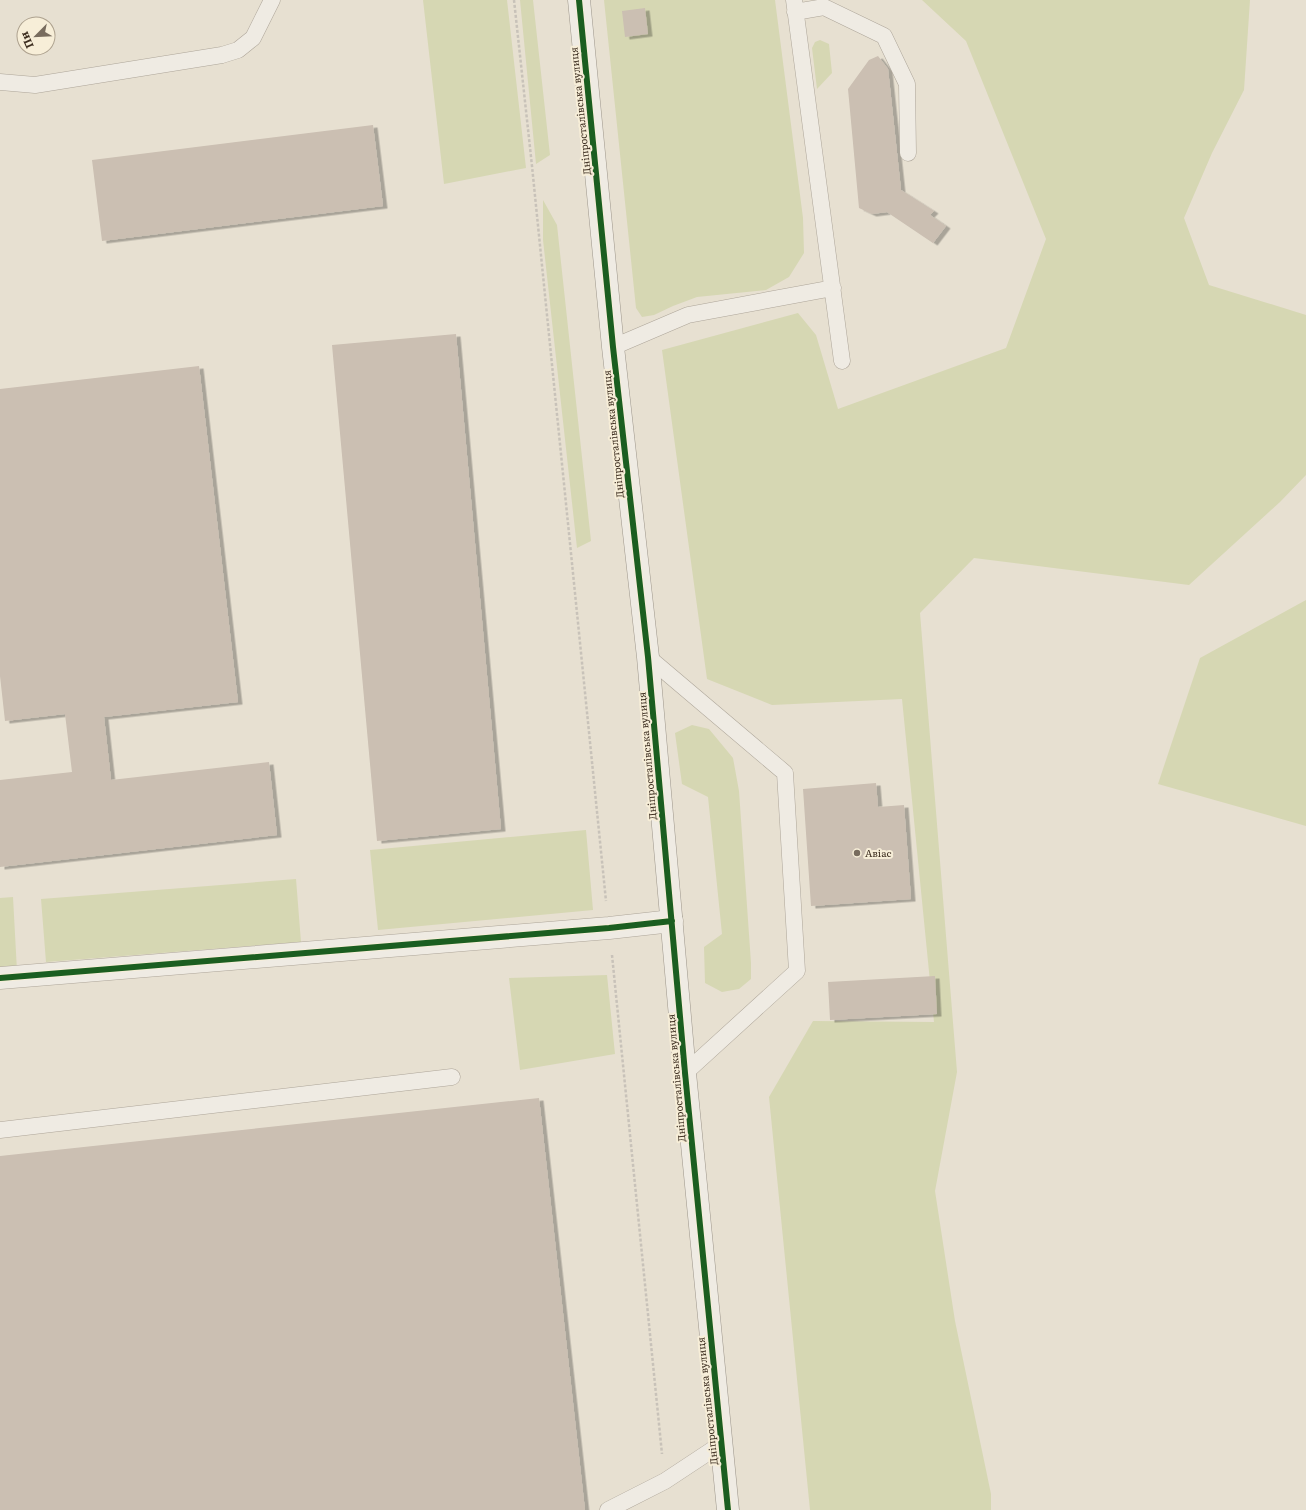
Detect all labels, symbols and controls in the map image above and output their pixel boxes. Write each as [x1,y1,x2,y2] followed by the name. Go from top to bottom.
[16,16,56,56] north arrow
[15,29,37,52] text: Пн
[565,46,594,176] street label: Дніпросталівська вулиця
[598,369,627,499] street label: Дніпросталівська вулиця
[633,691,660,821] street label: Дніпросталівська вулиця
[865,845,892,860] place label: Авіас
[852,848,862,858] marker: Авіас
[662,1013,689,1143] street label: Дніпросталівська вулиця
[692,1336,721,1466] street label: Дніпросталівська вулиця

